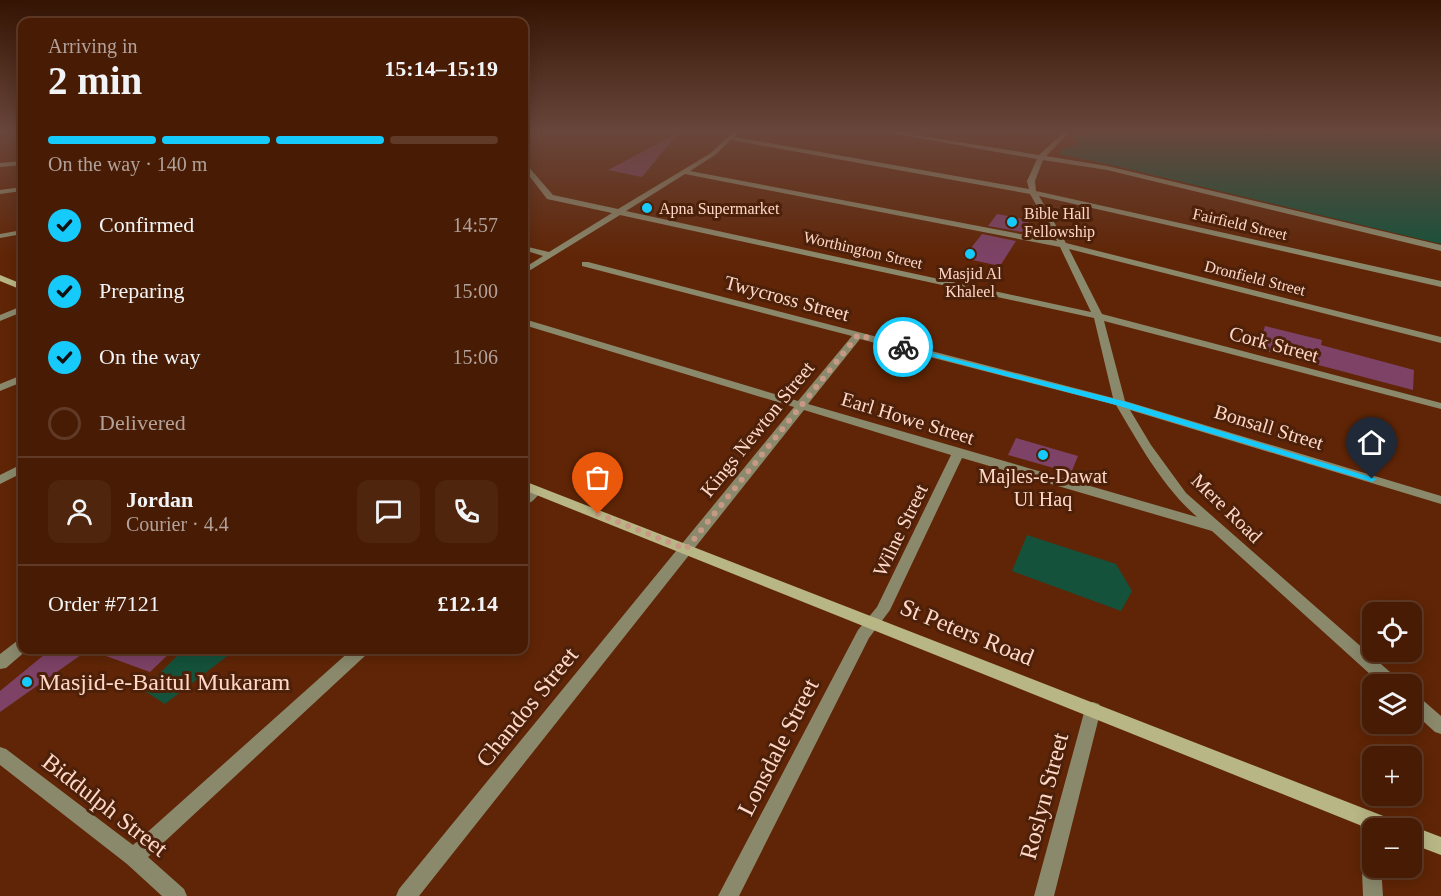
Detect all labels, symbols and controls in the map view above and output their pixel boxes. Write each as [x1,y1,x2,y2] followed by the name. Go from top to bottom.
[48,35,137,57] text: Arriving in
[384,56,498,81] text: 15:14–15:19
[48,59,142,102] text: 2 min
[48,153,207,175] text: On the way · 140 m
[659,200,780,218] place label: Apna Supermarket
[640,201,654,215] marker: Apna Supermarket
[1024,205,1095,241] place label: Bible Hall Fellowship
[1191,205,1289,243] street label: Fairfield Street
[48,209,81,242] icon: check
[99,212,194,237] text: Confirmed
[452,214,498,236] text: 14:57
[1005,215,1019,229] marker: Bible Hall Fellowship
[802,228,925,273] street label: Worthington Street
[963,247,977,261] marker: Masjid Al Khaleel
[1203,257,1308,299] street label: Dronfield Street
[938,265,1002,300] place label: Masjid Al Khaleel
[722,271,852,326] street label: Twycross Street
[48,275,81,308] icon: check
[99,278,185,303] text: Preparing
[452,280,498,302] text: 15:00
[873,317,933,377] courier
[1227,322,1322,367] street label: Cork Street
[887,331,920,364] icon: bike
[48,341,81,374] icon: check
[99,344,200,369] text: On the way
[452,346,498,368] text: 15:06
[696,357,819,502] street label: Kings Newton Street
[839,387,977,449] street label: Earl Howe Street
[1212,400,1327,454] street label: Bonsall Street
[99,410,186,435] text: Delivered
[1346,417,1397,479] pin
[1355,426,1388,459] icon: home
[1036,448,1050,462] marker: Majles-e-Dawat Ul Haq
[572,452,623,514] pin
[581,461,614,494] icon: bag
[979,465,1108,511] place label: Majles-e-Dawat Ul Haq
[1187,469,1267,547] street label: Mere Road
[48,480,111,543] button: person
[357,480,420,543] button: chat
[435,480,498,543] button: phone
[868,480,932,580] street label: Wilne Street
[126,487,193,512] text: Jordan
[126,513,229,535] text: Courier · 4.4
[48,591,160,616] text: Order #7121
[438,591,498,616] text: £12.14
[897,593,1037,671] street label: St Peters Road
[1362,602,1422,878] map controls
[1362,602,1422,662] button: locate
[471,642,583,772] street label: Chandos Street
[39,669,291,695] place label: Masjid-e-Baitul Mukaram
[732,674,824,820] street label: Lonsdale Street
[1362,674,1422,734] button: layers
[20,675,34,689] marker: Masjid-e-Baitul Mukaram
[1015,730,1073,862] street label: Roslyn Street
[1362,746,1422,806] button: +
[37,748,173,862] street label: Biddulph Street
[1362,818,1422,878] button: −

